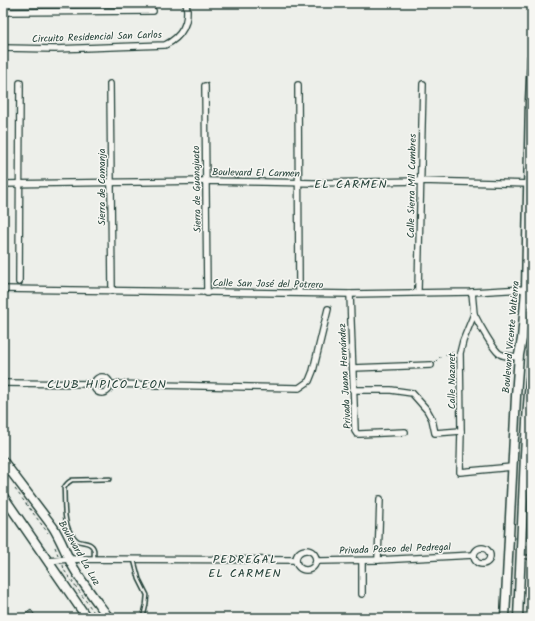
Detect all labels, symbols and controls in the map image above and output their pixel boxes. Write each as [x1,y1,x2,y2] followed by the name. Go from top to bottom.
[32,27,163,47] street label: Circuito Residencial San Carlos
[403,133,421,238] street label: Calle Sierra Mil Cumbres
[188,145,206,233] street label: Sierra de Guanajuato
[94,148,110,225] street label: Sierra de Comanja
[212,164,300,182] street label: Boulevard El Carmen
[314,175,388,194] district label: EL CARMEN
[213,275,324,293] street label: Calle San José del Potrero
[498,280,524,394] street label: Boulevard Vicente Valtierra
[334,322,356,429] street label: Privada Juana Hernández
[444,353,460,409] street label: Calle Nazaret
[47,375,167,394] district label: CLUB HIPICO LEON
[54,518,104,589] street label: Boulevard La Luz
[339,539,452,559] street label: Privada Paseo del Pedregal
[208,550,282,583] district label: PEDREGAL EL CARMEN

